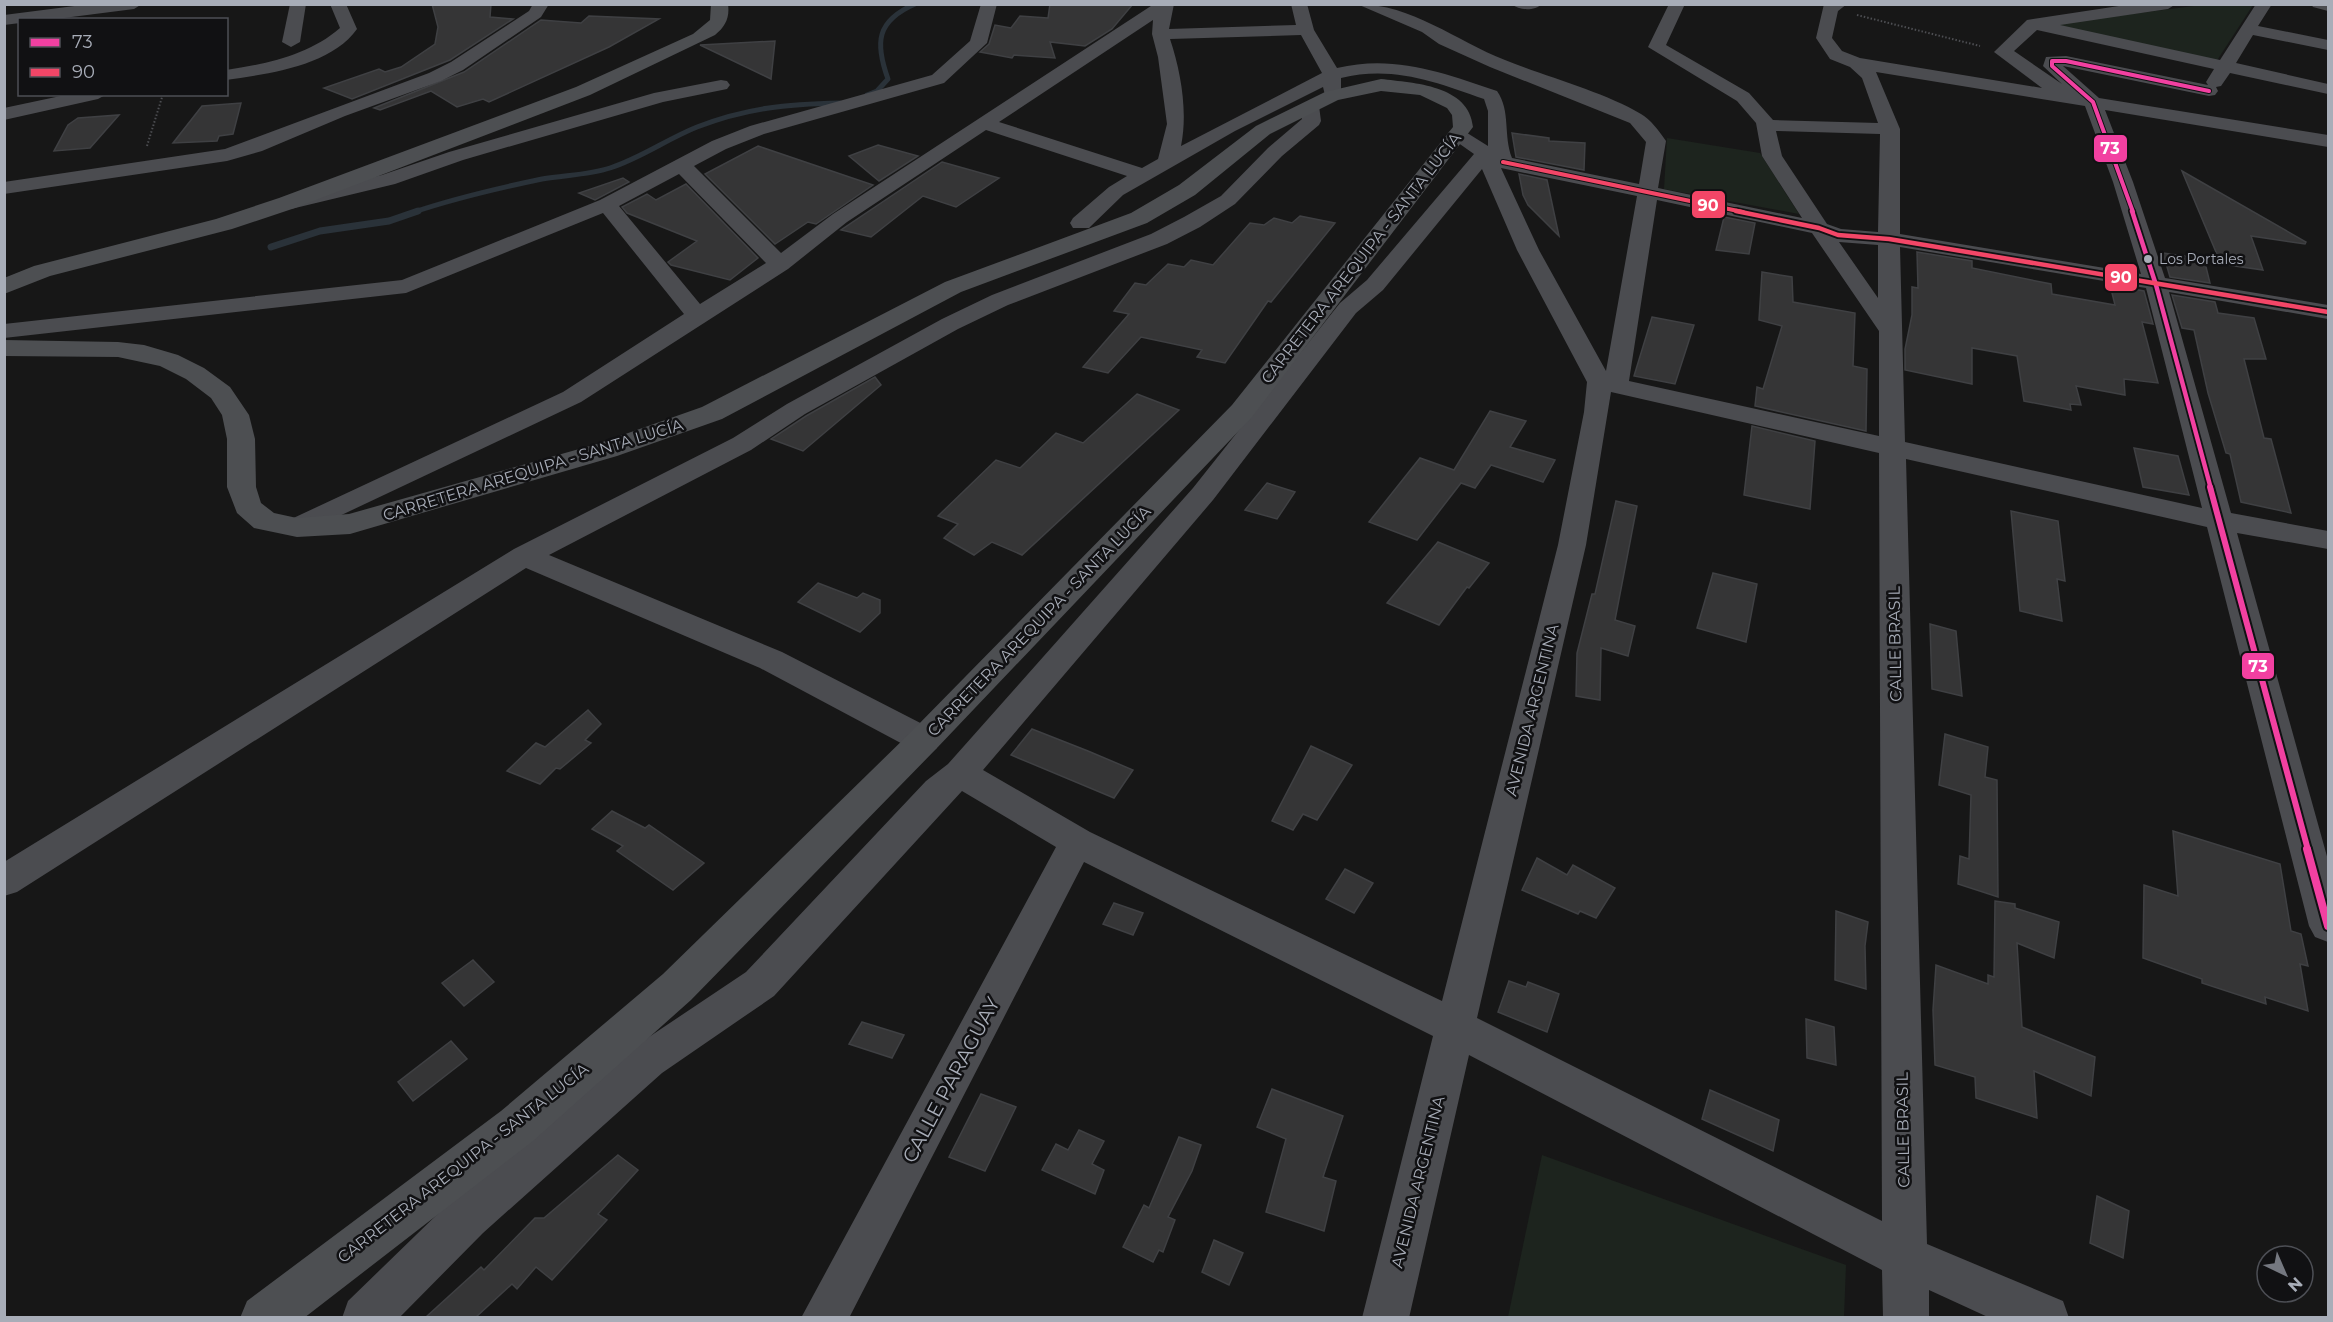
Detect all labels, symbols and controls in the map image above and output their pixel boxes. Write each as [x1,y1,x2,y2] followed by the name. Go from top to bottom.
[18,18,228,96] legend
[72,31,93,53] text: 73
[72,61,95,83] text: 90
[1257,128,1465,387] street label: CARRETERA AREQUIPA - SANTA LUCÍA
[2093,134,2128,163] line badge: 73
[2100,139,2120,158] text: 73
[1691,190,1726,219] line badge: 90
[1697,196,1719,215] text: 90
[2159,250,2244,268] place label: Los Portales
[2142,253,2154,265] marker: Los Portales
[2104,263,2138,292] line badge: 90
[2110,268,2132,287] text: 90
[381,415,686,525] street label: CARRETERA AREQUIPA - SANTA LUCÍA
[923,501,1155,740] street label: CARRETERA AREQUIPA - SANTA LUCÍA
[1884,586,1906,702] street label: CALLE BRASIL
[1501,621,1563,798] street label: AVENIDA ARGENTINA
[2241,652,2275,680] line badge: 73
[2248,657,2268,676] text: 73
[897,993,1005,1167] street label: CALLE PARAGUAY
[334,1059,593,1267] street label: CARRETERA AREQUIPA - SANTA LUCÍA
[1892,1072,1914,1188] street label: CALLE BRASIL
[1387,1093,1449,1270] street label: AVENIDA ARGENTINA
[2255,1244,2315,1304] north arrow
[2284,1273,2306,1296] text: N

